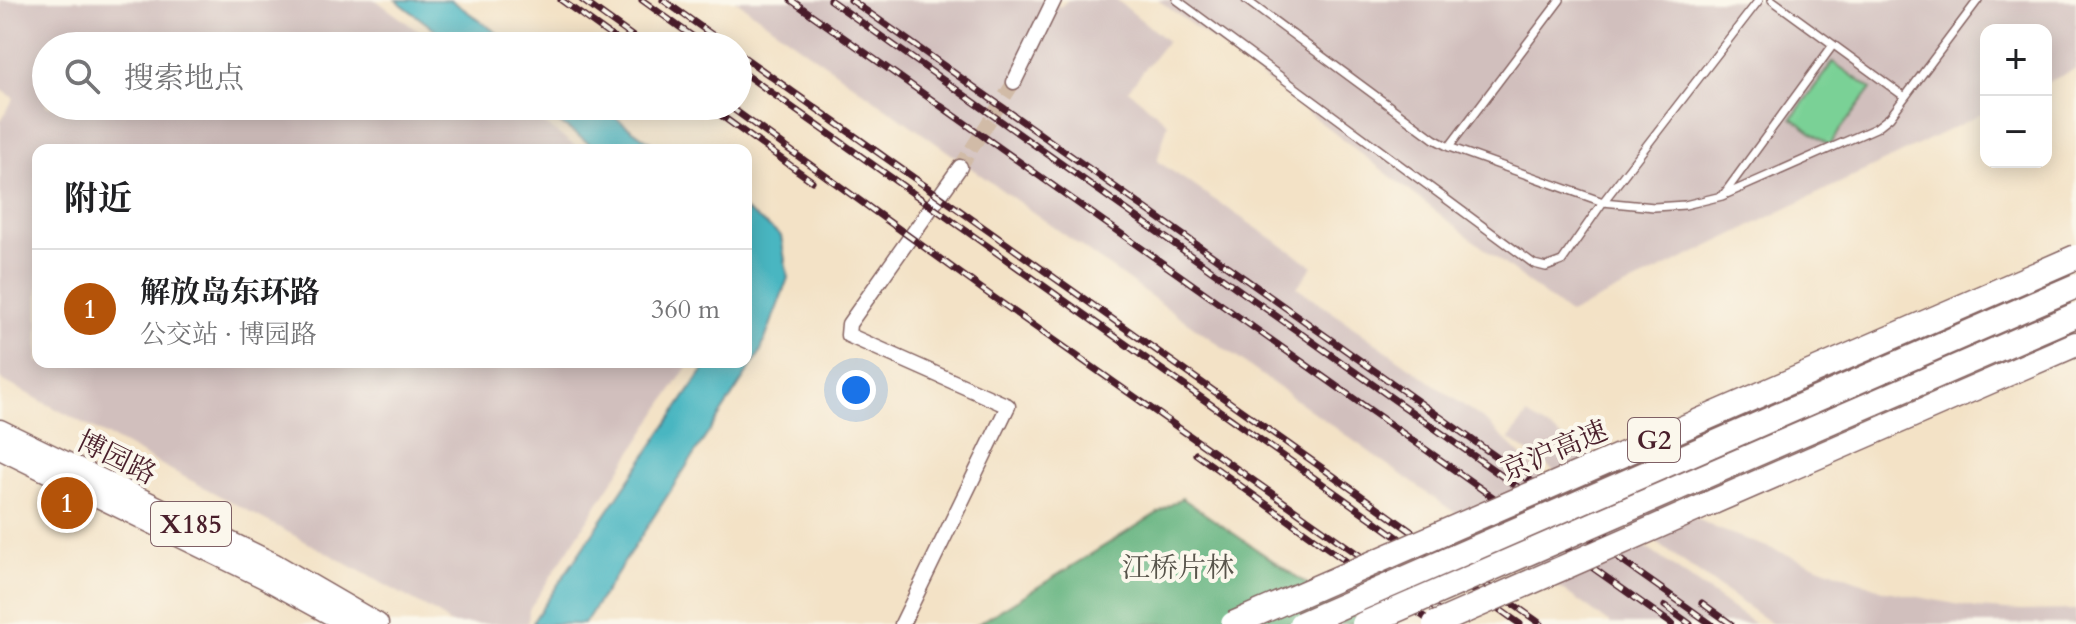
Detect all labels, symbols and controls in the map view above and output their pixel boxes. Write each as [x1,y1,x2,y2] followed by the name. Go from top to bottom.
[1980,24,2052,168] map controls
[1980,24,2052,96] button: +
[32,32,752,120] search box
[60,54,104,98] icon: search
[124,58,244,99] text: 搜索地点
[1980,96,2052,168] button: −
[64,176,132,222] text: 附近
[140,272,320,313] text: 解放岛东环路
[83,292,97,327] text: 1
[651,292,720,327] text: 360 m
[140,317,317,352] text: 公交站 · 博园路
[836,370,876,410] your location
[1495,412,1613,490] street label: 京沪高速
[1628,418,1680,462] road number: G2
[70,422,163,493] street label: 博园路
[41,473,93,533] pin: 1
[151,502,231,546] road number: X185
[1122,549,1234,587] park label: 江桥片林

